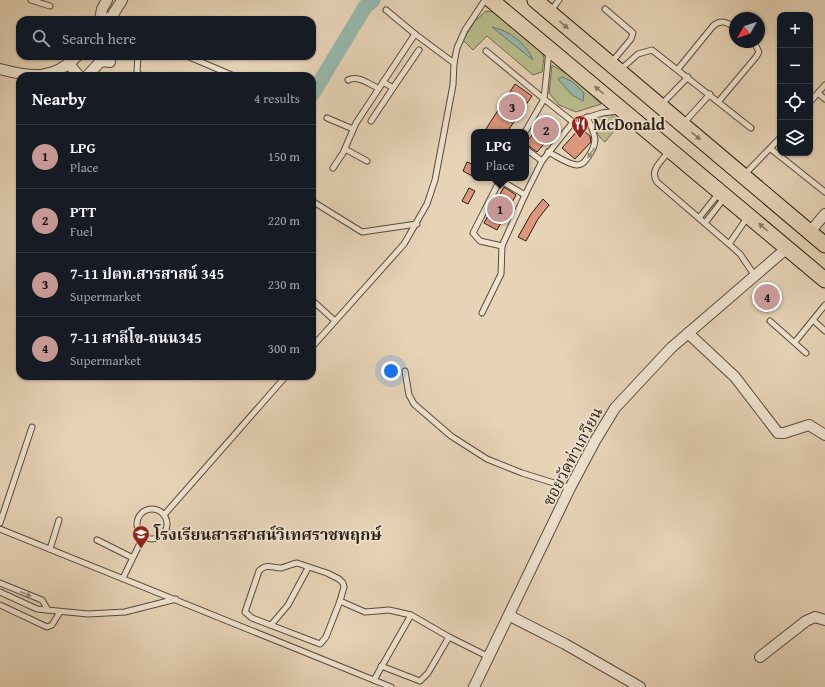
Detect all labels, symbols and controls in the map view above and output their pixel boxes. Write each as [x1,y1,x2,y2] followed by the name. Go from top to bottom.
[729,12,765,48] north arrow
[777,12,813,156] map controls
[777,12,813,48] button: +
[16,16,316,60] search box
[559,21,570,30] one-way arrow
[30,27,52,49] icon: search
[62,28,136,49] text: Search here
[777,48,813,84] button: −
[777,84,813,120] button: locate
[32,86,86,111] text: Nearby
[594,86,604,95] one-way arrow
[254,89,300,108] text: 4 results
[499,92,525,122] pin: 3
[593,112,666,136] place label: McDonald
[570,114,590,139] restaurant icon: McDonald
[533,115,559,145] pin: 2
[777,120,813,156] button: layers
[471,129,529,181] popup
[690,132,701,141] one-way arrow
[486,135,511,156] text: LPG
[70,137,96,158] text: LPG
[42,147,48,166] text: 1
[268,147,300,166] text: 150 m
[587,148,595,158] one-way arrow
[486,156,514,175] text: Place
[70,158,99,177] text: Place
[487,194,513,224] pin: 1
[70,201,96,222] text: PTT
[42,211,48,230] text: 2
[268,211,300,230] text: 220 m
[70,222,93,241] text: Fuel
[758,223,768,232] one-way arrow
[70,263,224,284] text: 7-11 ปตท.สารสาสน์ 345
[42,275,48,294] text: 3
[268,275,300,294] text: 230 m
[754,282,780,312] pin: 4
[70,287,141,306] text: Supermarket
[70,327,202,348] text: 7-11 สาลีโข-ถนน345
[42,339,48,358] text: 4
[268,339,300,358] text: 300 m
[70,351,141,370] text: Supermarket
[381,361,401,381] your location
[536,402,608,510] street label: ซอยวัดท่าเกวียน
[153,522,382,546] place label: โรงเรียนสารสาสน์วิเทศราชพฤกษ์
[131,524,151,549] school or university icon: โรงเรียนสารสาสน์วิเทศราชพฤกษ์
[21,591,33,597] one-way arrow

